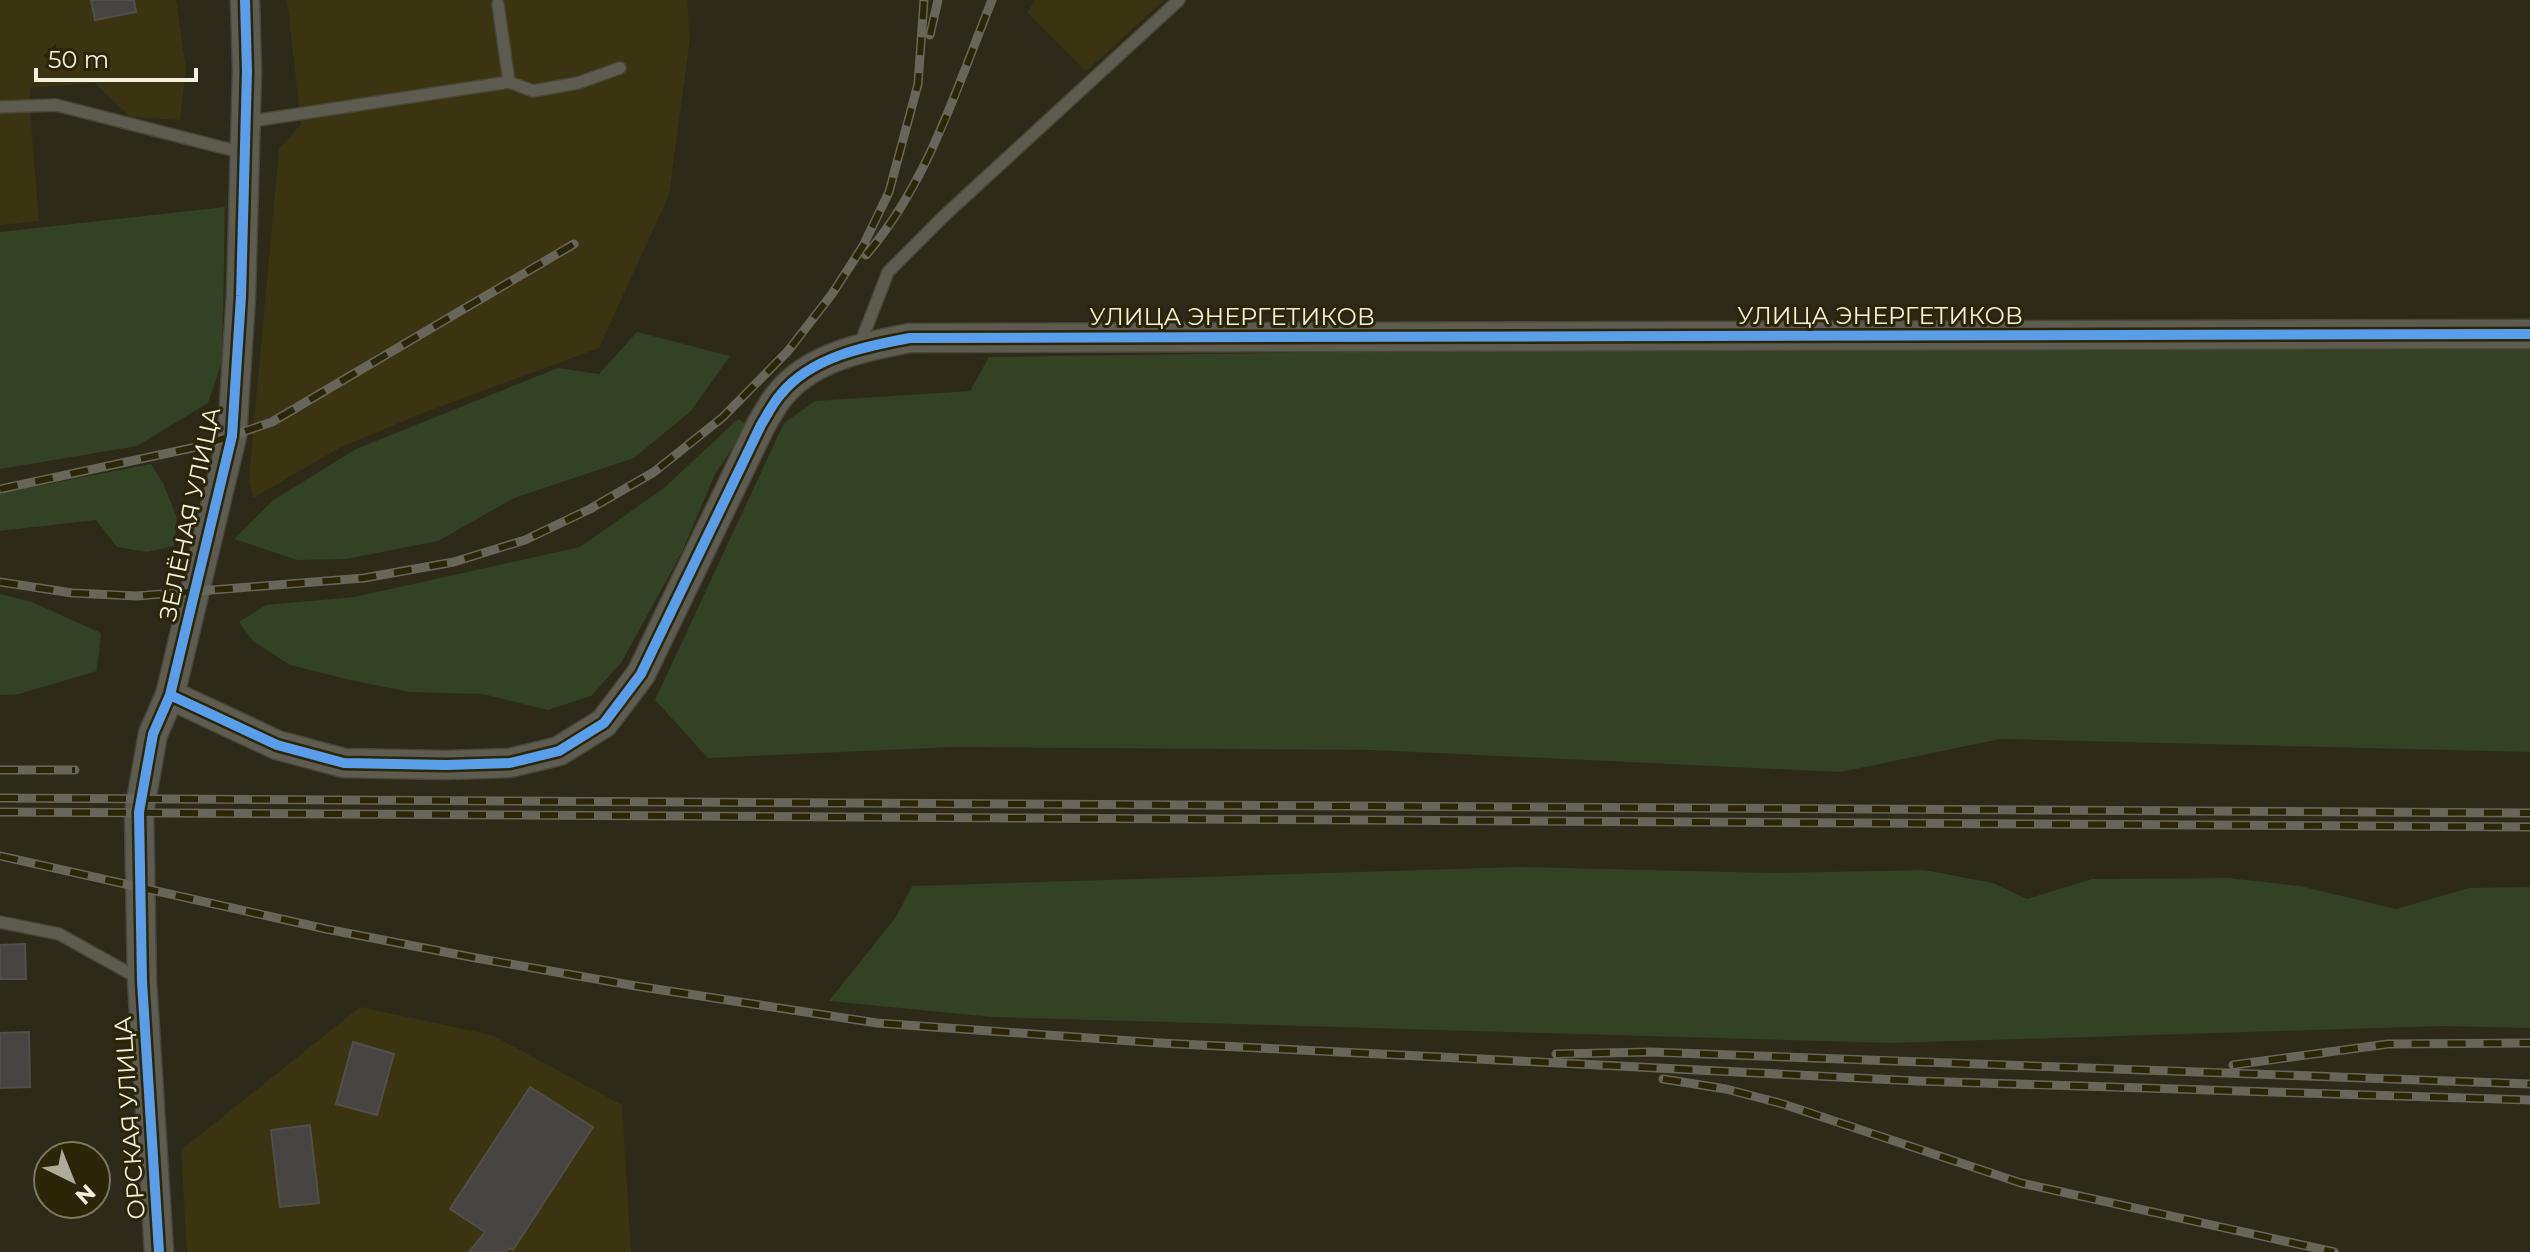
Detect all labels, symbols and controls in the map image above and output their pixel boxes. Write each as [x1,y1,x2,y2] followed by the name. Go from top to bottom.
[36,32,196,82] scale bar
[48,45,109,74] text: 50 m
[1737,301,2023,330] street label: УЛИЦА ЭНЕРГЕТИКОВ
[1089,302,1375,331] street label: УЛИЦА ЭНЕРГЕТИКОВ
[153,404,226,624] street label: ЗЕЛЁНАЯ УЛИЦА
[108,1015,151,1221] street label: ОРСКАЯ УЛИЦА
[32,1140,112,1220] north arrow
[70,1178,101,1210] text: N

